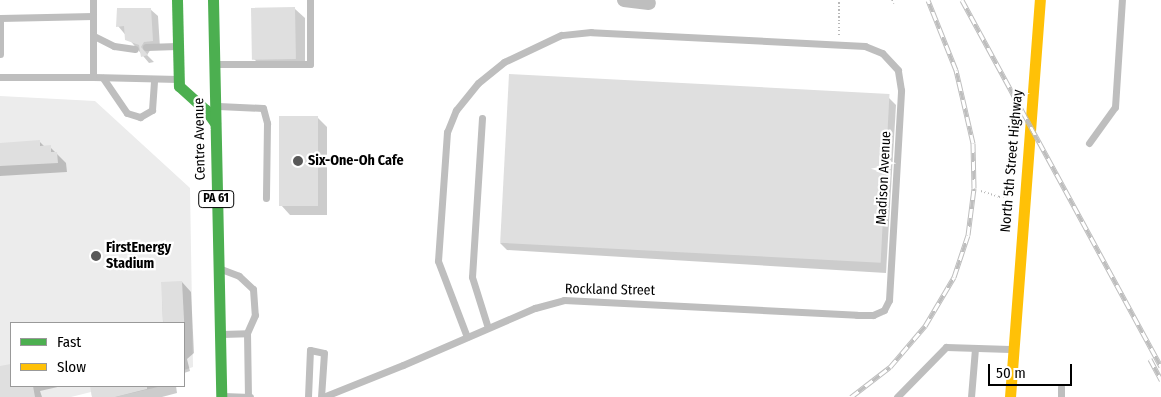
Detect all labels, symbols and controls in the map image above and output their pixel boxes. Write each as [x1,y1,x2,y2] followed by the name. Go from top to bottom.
[997,89,1027,233] street label: North 5th Street Highway
[191,98,209,180] street label: Centre Avenue
[873,131,895,225] street label: Madison Avenue
[308,153,404,169] place label: Six-One-Oh Cafe
[292,155,304,167] marker: Six-One-Oh Cafe
[197,190,235,208] road number: PA 61
[106,240,171,272] place label: FirstEnergy Stadium
[90,250,102,262] marker: FirstEnergy Stadium
[565,281,655,299] street label: Rockland Street
[10,322,185,387] legend
[57,333,81,351] text: Fast
[991,354,1075,386] scale bar
[57,358,86,376] text: Slow
[996,364,1026,382] text: 50 m

